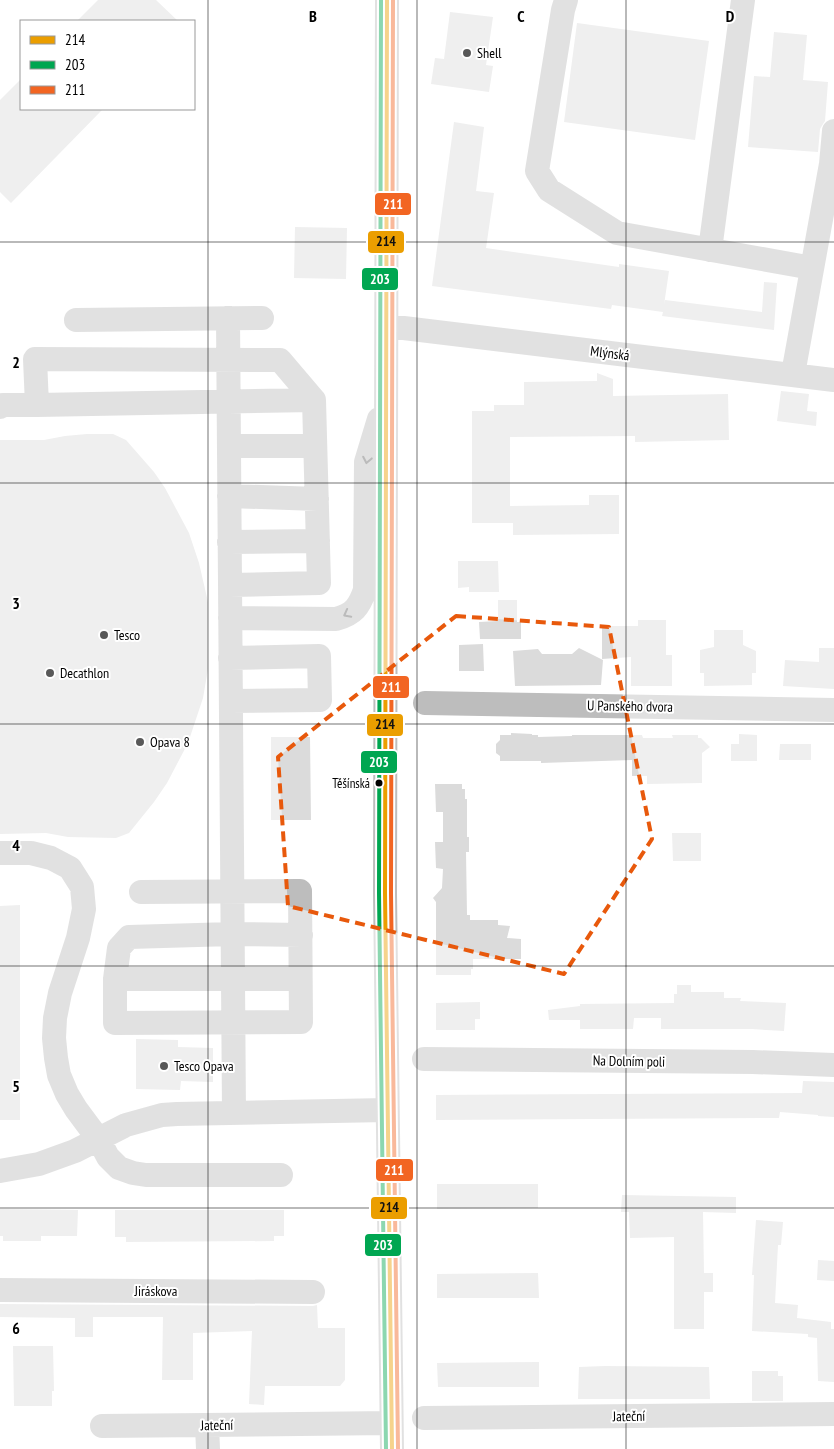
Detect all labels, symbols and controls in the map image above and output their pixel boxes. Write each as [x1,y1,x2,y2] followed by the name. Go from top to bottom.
[309,6,317,26] text: B
[517,6,525,26] text: C
[726,6,735,26] text: D
[20,20,195,110] legend
[65,30,86,49] text: 214
[477,44,502,62] place label: Shell
[461,47,473,59] marker: Shell
[65,55,85,74] text: 203
[65,80,85,99] text: 211
[374,192,412,216] line badge: 211
[383,195,403,213] text: 211
[367,230,405,254] line badge: 214
[376,232,396,250] text: 214
[361,267,399,291] line badge: 203
[370,270,390,288] text: 203
[589,342,631,364] street label: Mlýnská
[12,352,20,372] text: 2
[363,455,373,464] one-way arrow
[12,593,20,613] text: 3
[343,608,352,618] one-way arrow
[114,626,140,644] place label: Tesco
[98,629,110,641] marker: Tesco
[60,664,109,682] place label: Decathlon
[44,667,56,679] marker: Decathlon
[372,675,410,699] line badge: 211
[381,678,401,696] text: 211
[587,696,673,716] street label: U Panského dvora
[366,713,404,737] line badge: 214
[375,715,395,733] text: 214
[150,733,190,751] place label: Opava 8
[134,736,146,748] marker: Opava 8
[360,750,398,774] line badge: 203
[369,753,389,771] text: 203
[332,775,370,792] place label: Těšínská
[374,778,384,788] marker: Těšínská
[12,835,20,855] text: 4
[593,1051,665,1071] street label: Na Dolním poli
[174,1057,234,1075] place label: Tesco Opava
[158,1060,170,1072] marker: Tesco Opava
[12,1076,20,1096] text: 5
[375,1158,414,1182] line badge: 211
[384,1161,404,1179] text: 211
[370,1196,408,1220] line badge: 214
[379,1198,399,1216] text: 214
[364,1233,402,1257] line badge: 203
[373,1236,393,1254] text: 203
[134,1282,177,1300] street label: Jiráskova
[12,1318,20,1338] text: 6
[612,1407,645,1425] street label: Jateční
[200,1416,233,1434] street label: Jateční

